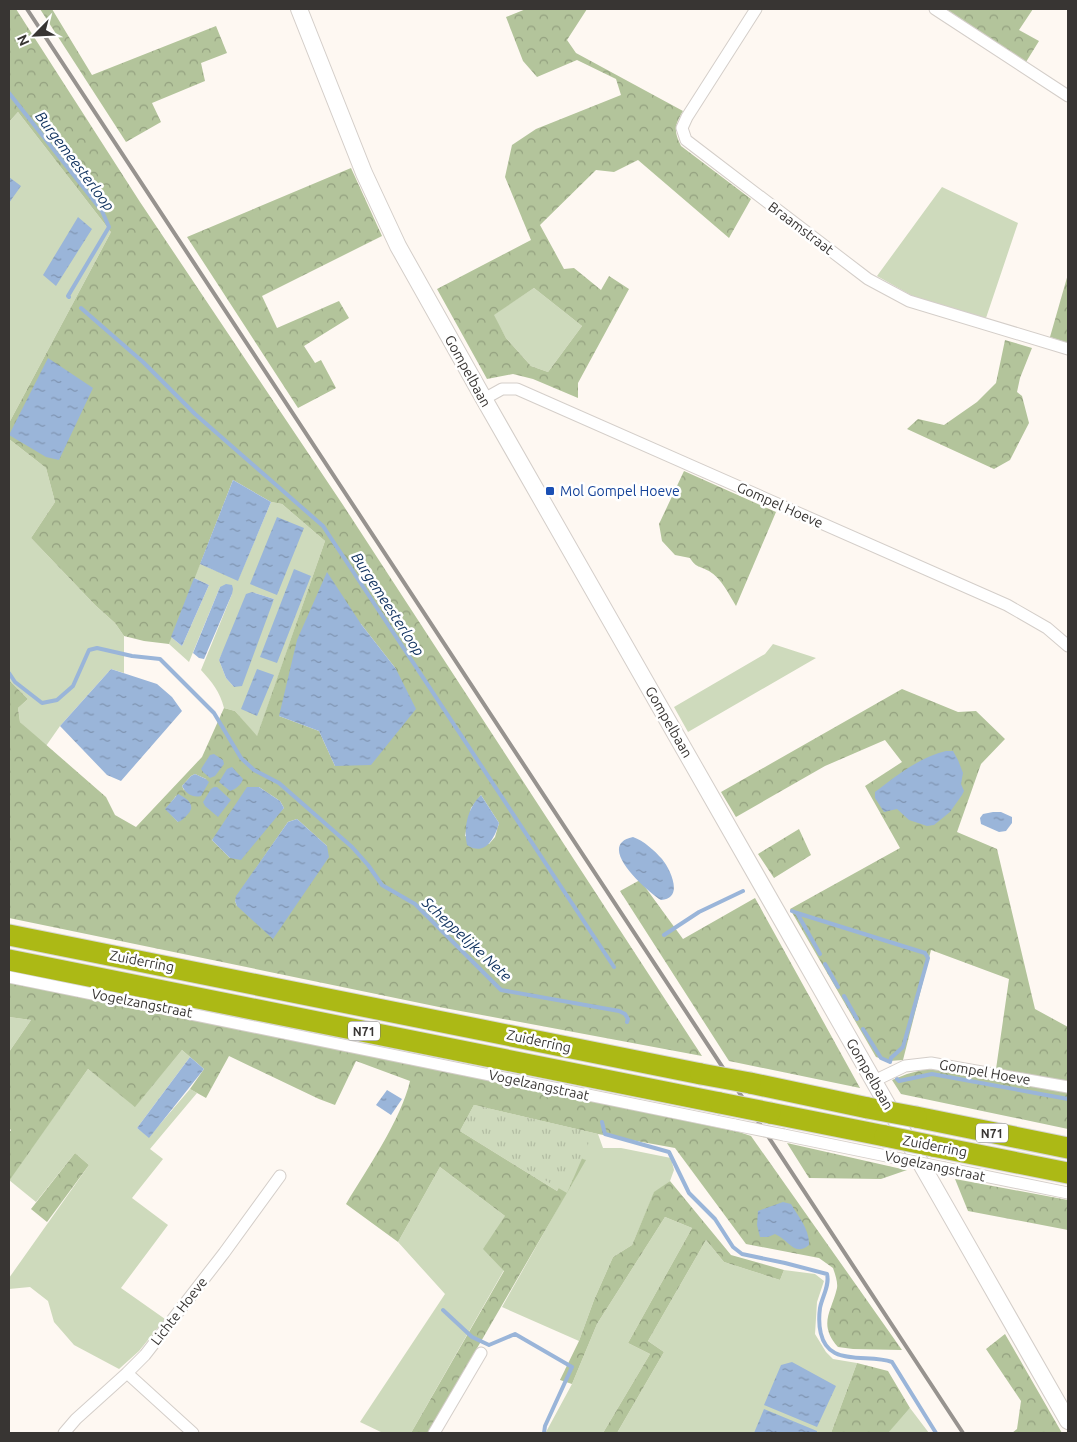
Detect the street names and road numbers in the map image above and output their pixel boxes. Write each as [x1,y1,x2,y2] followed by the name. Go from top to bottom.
[765,198,837,258] street label: Braamstraat
[442,332,494,410] street label: Gompelbaan
[734,479,826,531] street label: Gompel Hoeve
[642,683,696,761] street label: Gompelbaan
[108,947,176,975] street label: Zuiderring
[90,985,194,1021] street label: Vogelzangstraat
[348,1021,380,1040] road number: N71
[505,1026,573,1056] street label: Zuiderring
[843,1035,897,1113] street label: Gompelbaan
[938,1056,1032,1088] street label: Gompel Hoeve
[487,1067,591,1104] street label: Vogelzangstraat
[976,1124,1008,1142] road number: N71
[901,1132,969,1160] street label: Zuiderring
[883,1148,987,1185] street label: Vogelzangstraat
[148,1274,210,1348] street label: Lichte Hoeve

